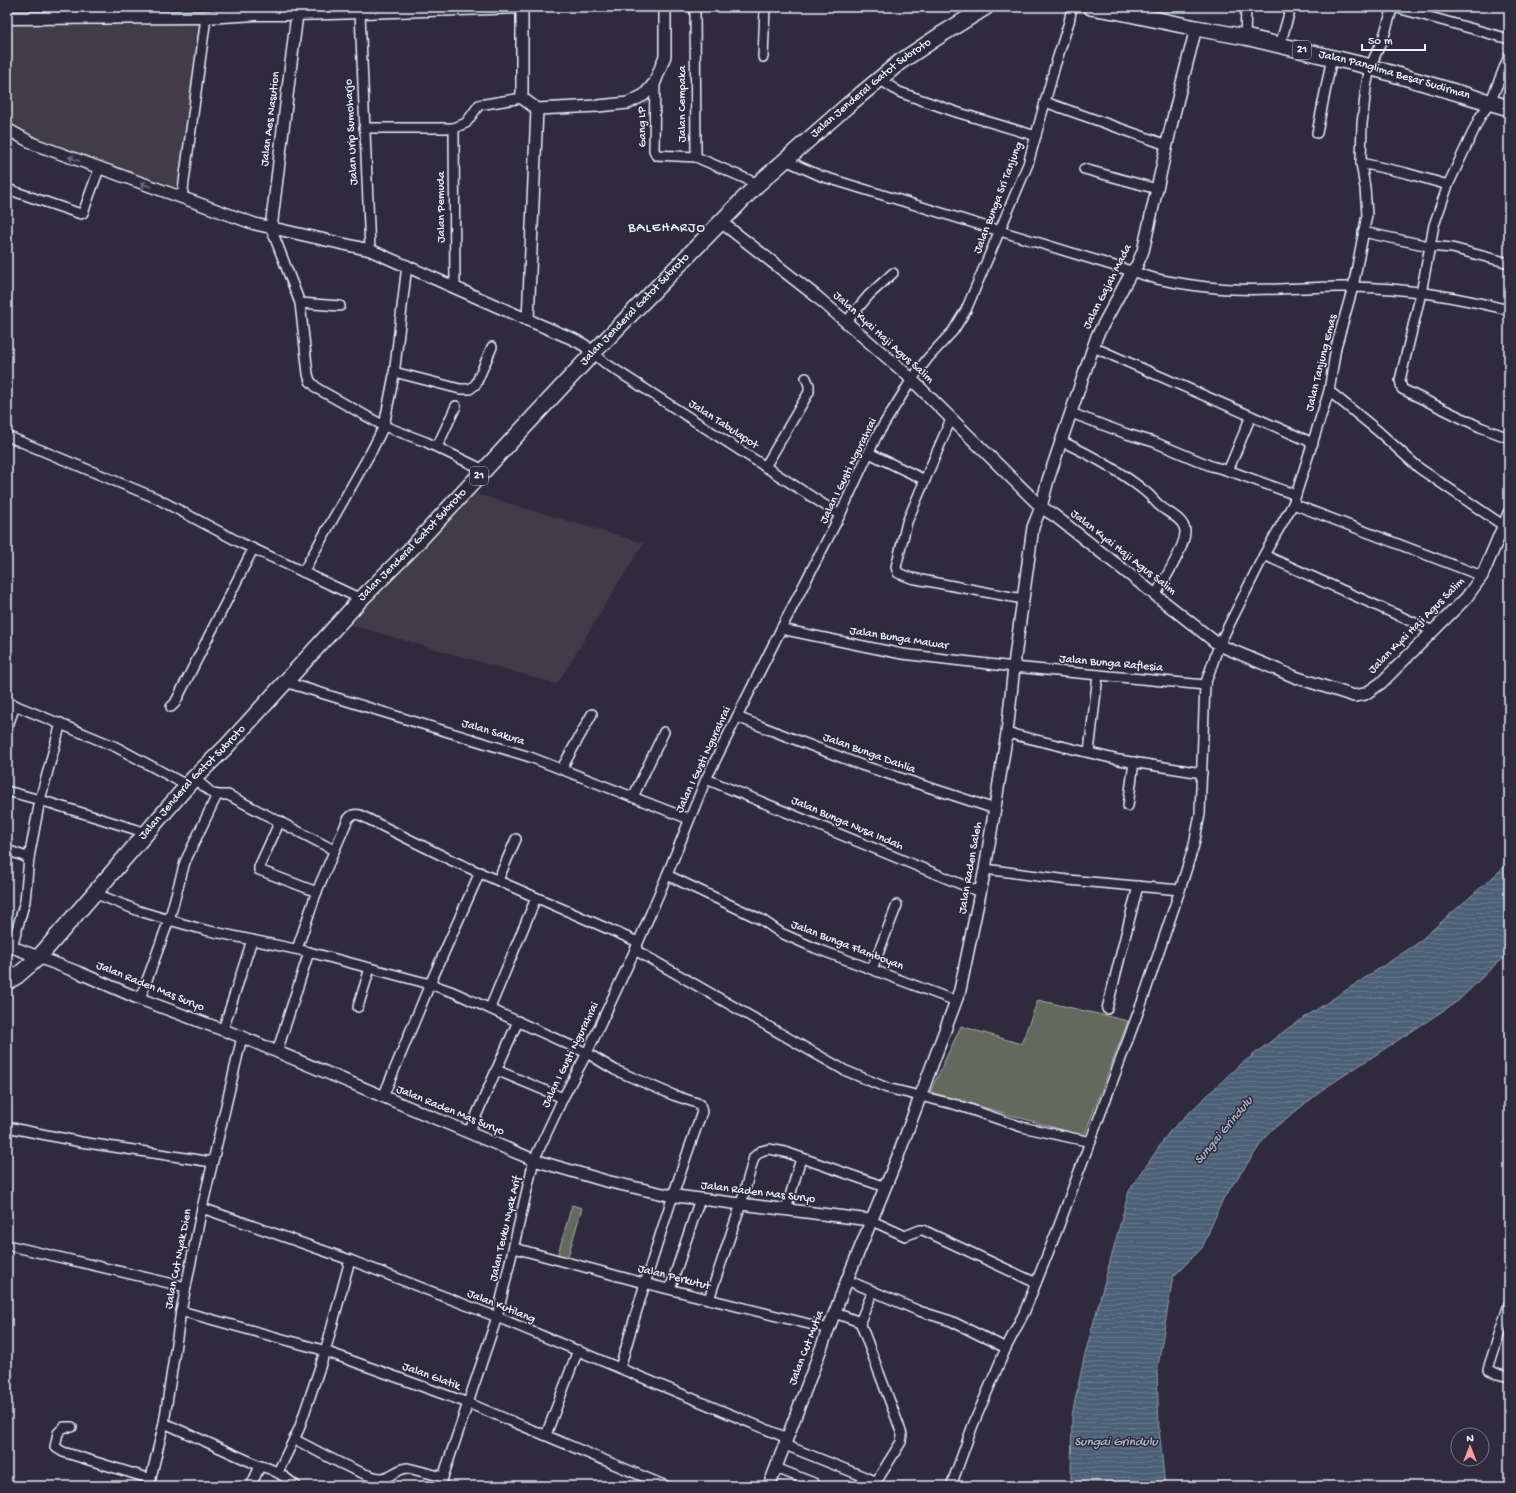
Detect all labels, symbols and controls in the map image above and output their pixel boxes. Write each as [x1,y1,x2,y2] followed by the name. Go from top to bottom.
[1362,26,1425,52] scale bar
[1368,35,1393,49] text: 50 m
[808,36,934,141] street label: Jalan Jenderal Gatot Subroto
[1293,41,1311,59] road number: 21
[1317,48,1472,103] street label: Jalan Panglima Besar Sudirman
[676,65,690,142] street label: Jalan Cempaka
[258,71,284,167] street label: Jalan Aes Nasution
[342,78,362,186] street label: Jalan Urip Sumoharjo
[636,106,650,147] street label: Gang LP
[971,140,1027,256] street label: Jalan Bunga Sri Tanjung
[68,155,80,163] one-way arrow
[435,171,449,243] street label: Jalan Pemuda
[140,181,153,188] one-way arrow
[627,220,706,237] district label: BALEHARJO
[1081,242,1136,332] street label: Jalan Gajah Mada
[578,251,693,369] street label: Jalan Jenderal Gatot Subroto
[830,289,937,387] street label: Jalan Kyai Haji Agus Salim
[1303,313,1341,413] street label: Jalan Tanjung Emas
[685,397,761,453] street label: Jalan Tabulapot
[817,416,881,526] street label: Jalan I Gusti Ngurahrai
[470,467,488,485] road number: 21
[355,486,470,605] street label: Jalan Jenderal Gatot Subroto
[1067,507,1179,599] street label: Jalan Kyai Haji Agus Salim
[1366,574,1469,677] street label: Jalan Kyai Haji Agus Salim
[849,624,951,654] street label: Jalan Bunga Mawar
[1059,653,1164,676] street label: Jalan Bunga Raflesia
[673,704,735,815] street label: Jalan I Gusti Ngurahrai
[460,717,526,749] street label: Jalan Sakura
[136,723,249,843] street label: Jalan Jenderal Gatot Subroto
[821,731,918,777] street label: Jalan Bunga Dahlia
[789,794,906,854] street label: Jalan Bunga Nusa Indah
[956,820,986,915] street label: Jalan Raden Saleh
[789,918,906,974] street label: Jalan Bunga Flamboyan
[94,959,206,1015] street label: Jalan Raden Mas Suryo
[539,1000,603,1110] street label: Jalan I Gusti Ngurahrai
[394,1083,506,1139] street label: Jalan Raden Mas Suryo
[1191,1094,1257,1168] water label: Sungai Grindulu
[487,1174,525,1283] street label: Jalan Teuku Nyak Arif
[700,1179,816,1207] street label: Jalan Raden Mas Suryo
[162,1207,196,1310] street label: Jalan Cut Nyak Dien
[636,1262,713,1294] street label: Jalan Perkutut
[465,1287,537,1327] street label: Jalan Kutilang
[786,1308,828,1387] street label: Jalan Cut Mutia
[400,1360,463,1395] street label: Jalan Glatik
[1450,1427,1490,1467] north arrow
[1466,1433,1474,1445] text: N
[1074,1435,1159,1450] water label: Sungai Grindulu

